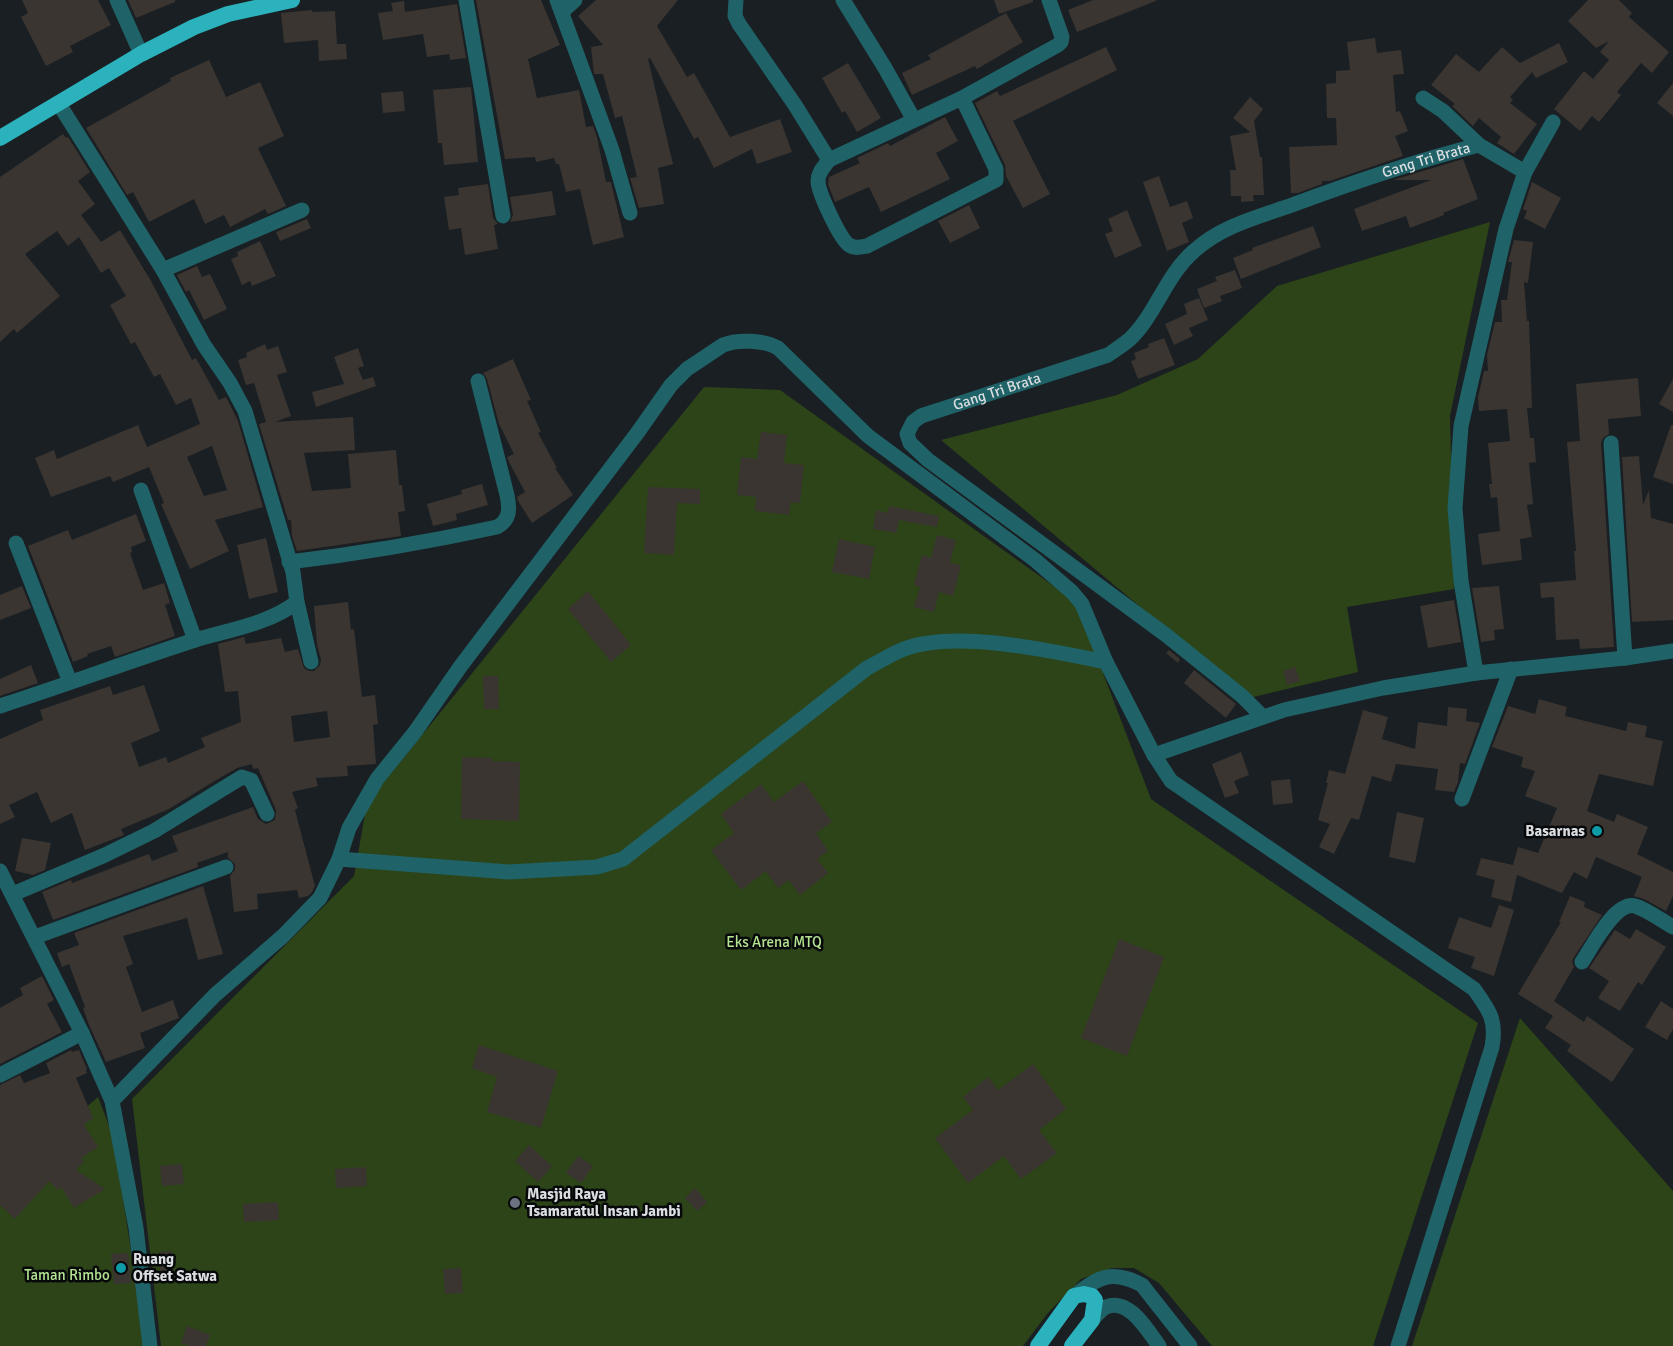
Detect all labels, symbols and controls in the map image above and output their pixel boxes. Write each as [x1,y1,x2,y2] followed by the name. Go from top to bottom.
[1380,139,1472,182] street label: Gang Tri Brata
[951,369,1043,414] street label: Gang Tri Brata
[1525,822,1585,840] place label: Basarnas
[1590,824,1604,838] marker: Basarnas
[726,933,822,951] park label: Eks Arena MTQ
[527,1185,681,1220] place label: Masjid Raya Tsamaratul Insan Jambi
[508,1196,522,1210] marker: Masjid Raya Tsamaratul Insan Jambi
[133,1250,217,1285] place label: Ruang Offset Satwa
[114,1261,128,1275] marker: Ruang Offset Satwa
[24,1266,110,1284] park label: Taman Rimbo

